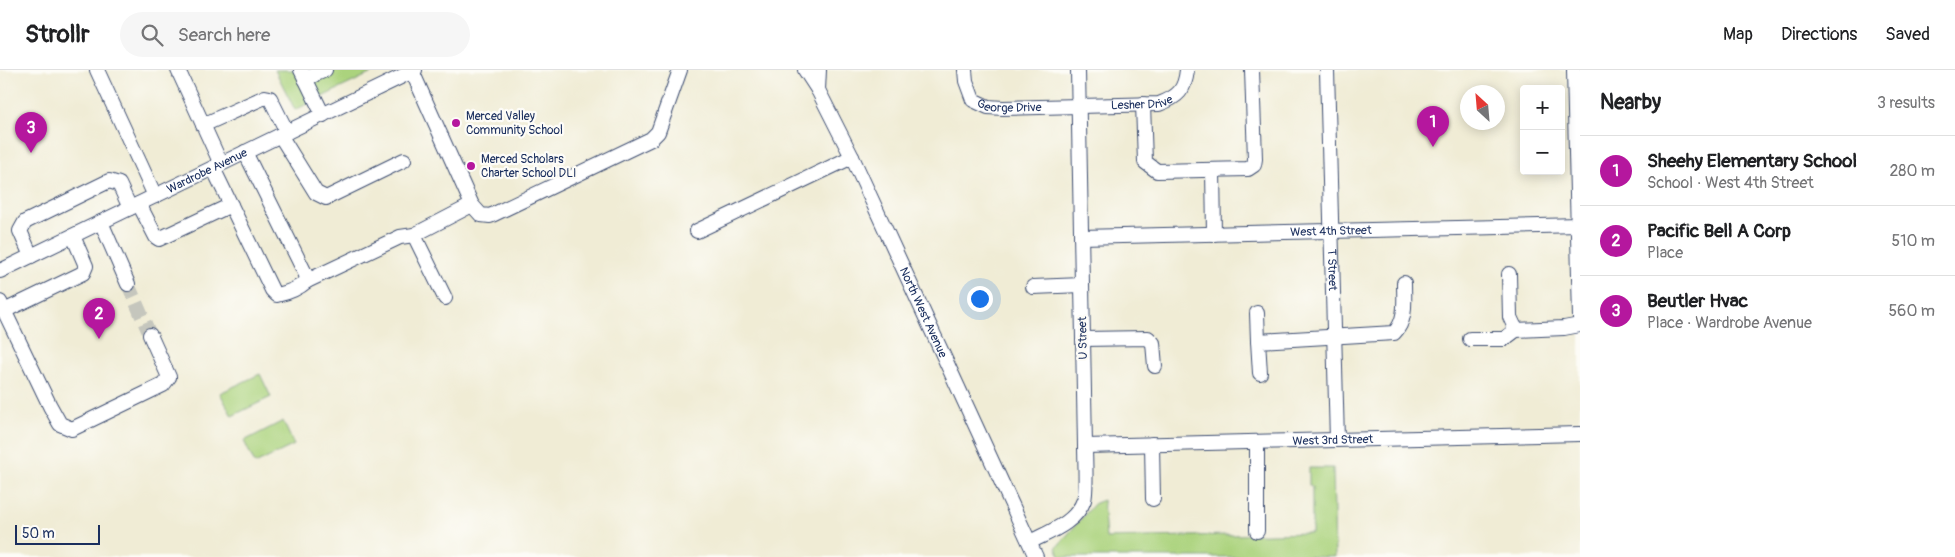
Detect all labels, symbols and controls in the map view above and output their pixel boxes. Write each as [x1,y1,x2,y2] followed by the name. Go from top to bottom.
[120,12,470,57] search box
[25,20,90,49] text: Strollr
[138,21,166,49] icon: search
[178,23,270,47] text: Search here
[1723,23,1753,46] text: Map
[1781,23,1857,46] text: Directions
[1885,23,1930,46] text: Saved
[1460,85,1505,130] north arrow
[1520,85,1565,175] map controls
[1520,85,1565,130] button: +
[1600,89,1661,116] text: Nearby
[1111,91,1176,113] street label: Lesher Drive
[1877,93,1935,113] text: 3 results
[975,95,1042,116] street label: George Drive
[1417,106,1449,147] pin: 1
[466,109,563,138] place label: Merced Valley Community School
[15,112,47,153] pin: 3
[450,117,462,129] marker: Merced Valley Community School
[1520,130,1565,175] button: −
[164,145,250,197] street label: Wardrobe Avenue
[1647,149,1857,173] text: Sheehy Elementary School
[481,152,576,181] place label: Merced Scholars Charter School DLI
[465,160,477,172] marker: Merced Scholars Charter School DLI
[1613,161,1619,181] text: 1
[1889,161,1935,181] text: 280 m
[1647,173,1814,193] text: School · West 4th Street
[1647,219,1791,243] text: Pacific Bell A Corp
[1290,223,1372,239] street label: West 4th Street
[1612,231,1620,251] text: 2
[1891,231,1935,251] text: 510 m
[1647,243,1683,263] text: Place
[1324,249,1340,291] street label: T Street
[896,265,951,360] street label: North West Avenue
[967,286,993,312] your location
[1647,289,1748,313] text: Beutler Hvac
[83,298,115,339] pin: 2
[1612,301,1620,321] text: 3
[1888,301,1935,321] text: 560 m
[1647,313,1812,333] text: Place · Wardrobe Avenue
[1075,316,1091,360] street label: U Street
[1292,432,1374,448] street label: West 3rd Street
[15,522,100,545] scale bar
[22,525,55,542] text: 50 m

